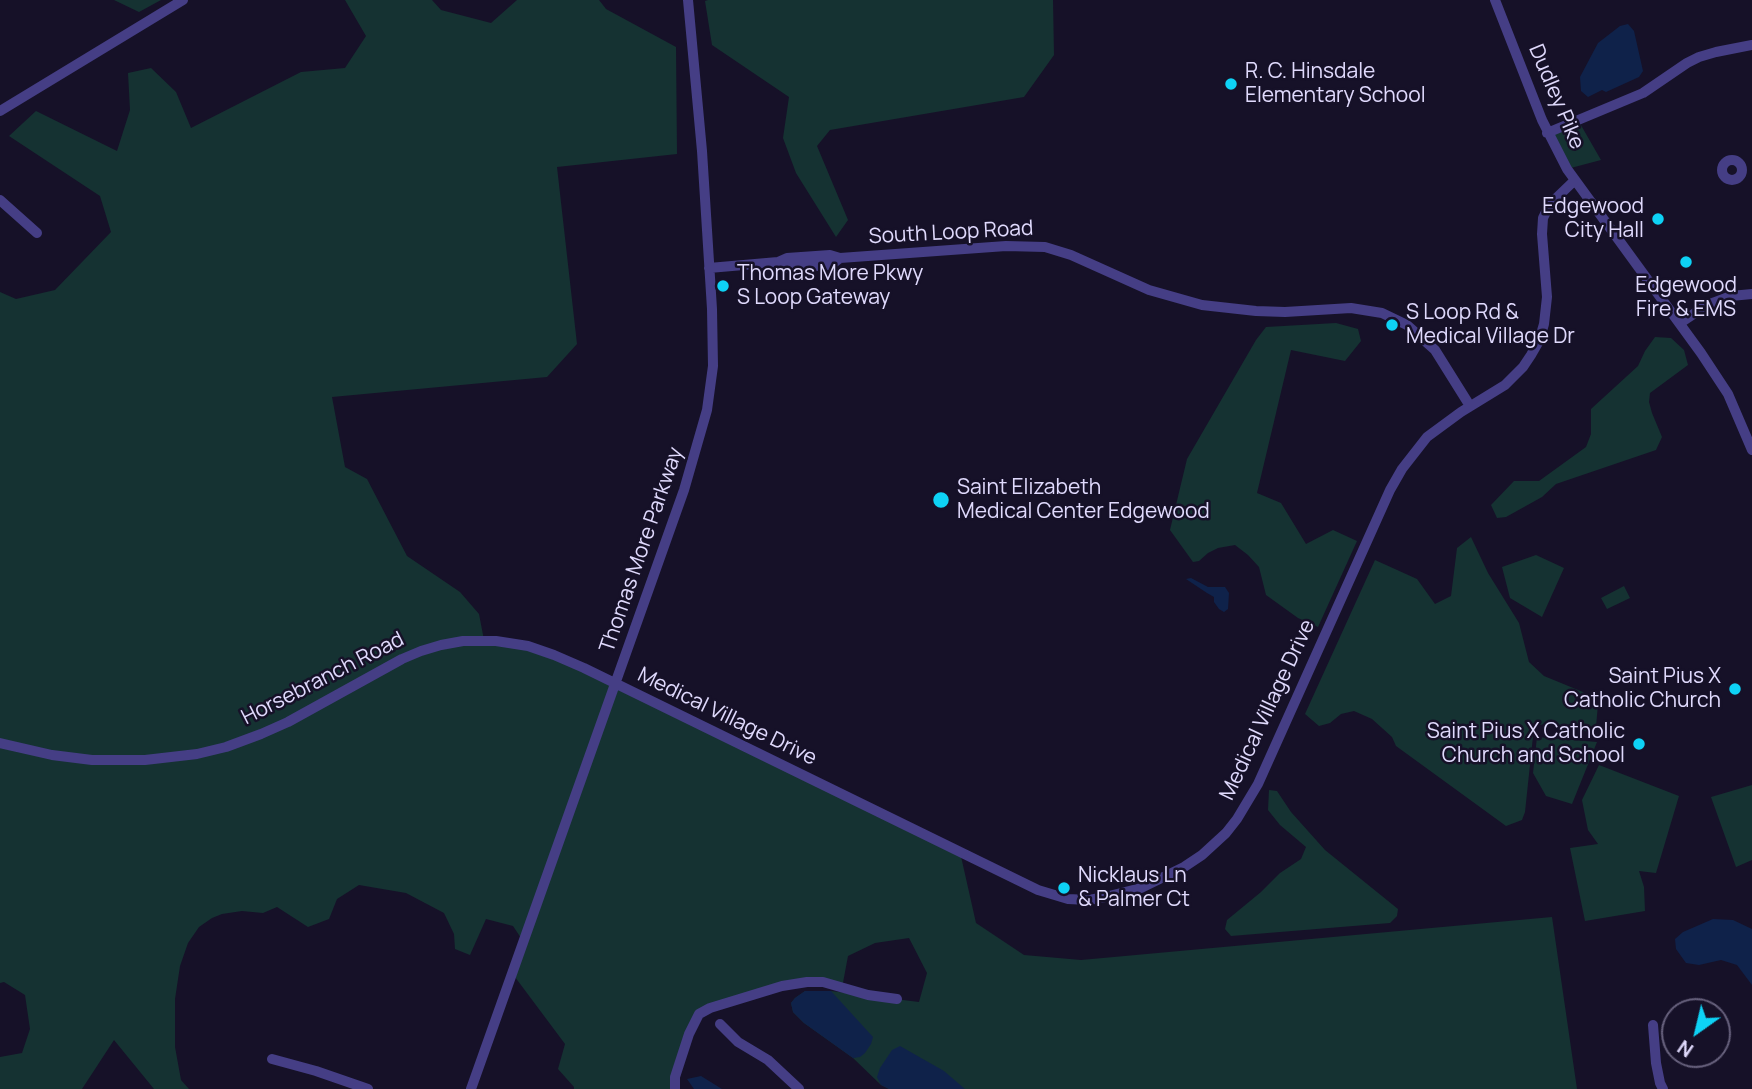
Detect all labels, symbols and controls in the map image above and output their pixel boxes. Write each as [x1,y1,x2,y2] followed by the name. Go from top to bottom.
[1523,41,1589,153] street label: Dudley Pike
[1245,59,1426,109] place label: R. C. Hinsdale Elementary School
[1223,76,1239,92] marker: R. C. Hinsdale Elementary School
[1542,194,1644,244] place label: Edgewood City Hall
[1650,211,1666,227] marker: Edgewood City Hall
[868,216,1034,250] street label: South Loop Road
[1678,254,1694,270] marker: Edgewood Fire & EMS
[737,261,923,311] place label: Thomas More Pkwy S Loop Gateway
[1635,273,1737,323] place label: Edgewood Fire & EMS
[715,278,731,294] marker: Thomas More Pkwy S Loop Gateway
[1406,300,1575,350] place label: S Loop Rd & Medical Village Dr
[1384,317,1400,333] marker: S Loop Rd & Medical Village Dr
[595,444,689,656] street label: Thomas More Parkway
[957,475,1210,525] place label: Saint Elizabeth Medical Center Edgewood
[931,490,951,510] marker: Saint Elizabeth Medical Center Edgewood
[1215,616,1321,804] street label: Medical Village Drive
[238,627,408,731] street label: Horsebranch Road
[633,663,821,771] street label: Medical Village Drive
[1564,664,1721,714] place label: Saint Pius X Catholic Church
[1727,681,1743,697] marker: Saint Pius X Catholic Church
[1427,719,1625,769] place label: Saint Pius X Catholic Church and School
[1631,736,1647,752] marker: Saint Pius X Catholic Church and School
[1078,863,1190,913] place label: Nicklaus Ln & Palmer Ct
[1056,880,1072,896] marker: Nicklaus Ln & Palmer Ct
[1661,998,1731,1068] north arrow
[1672,1034,1698,1063] text: N

